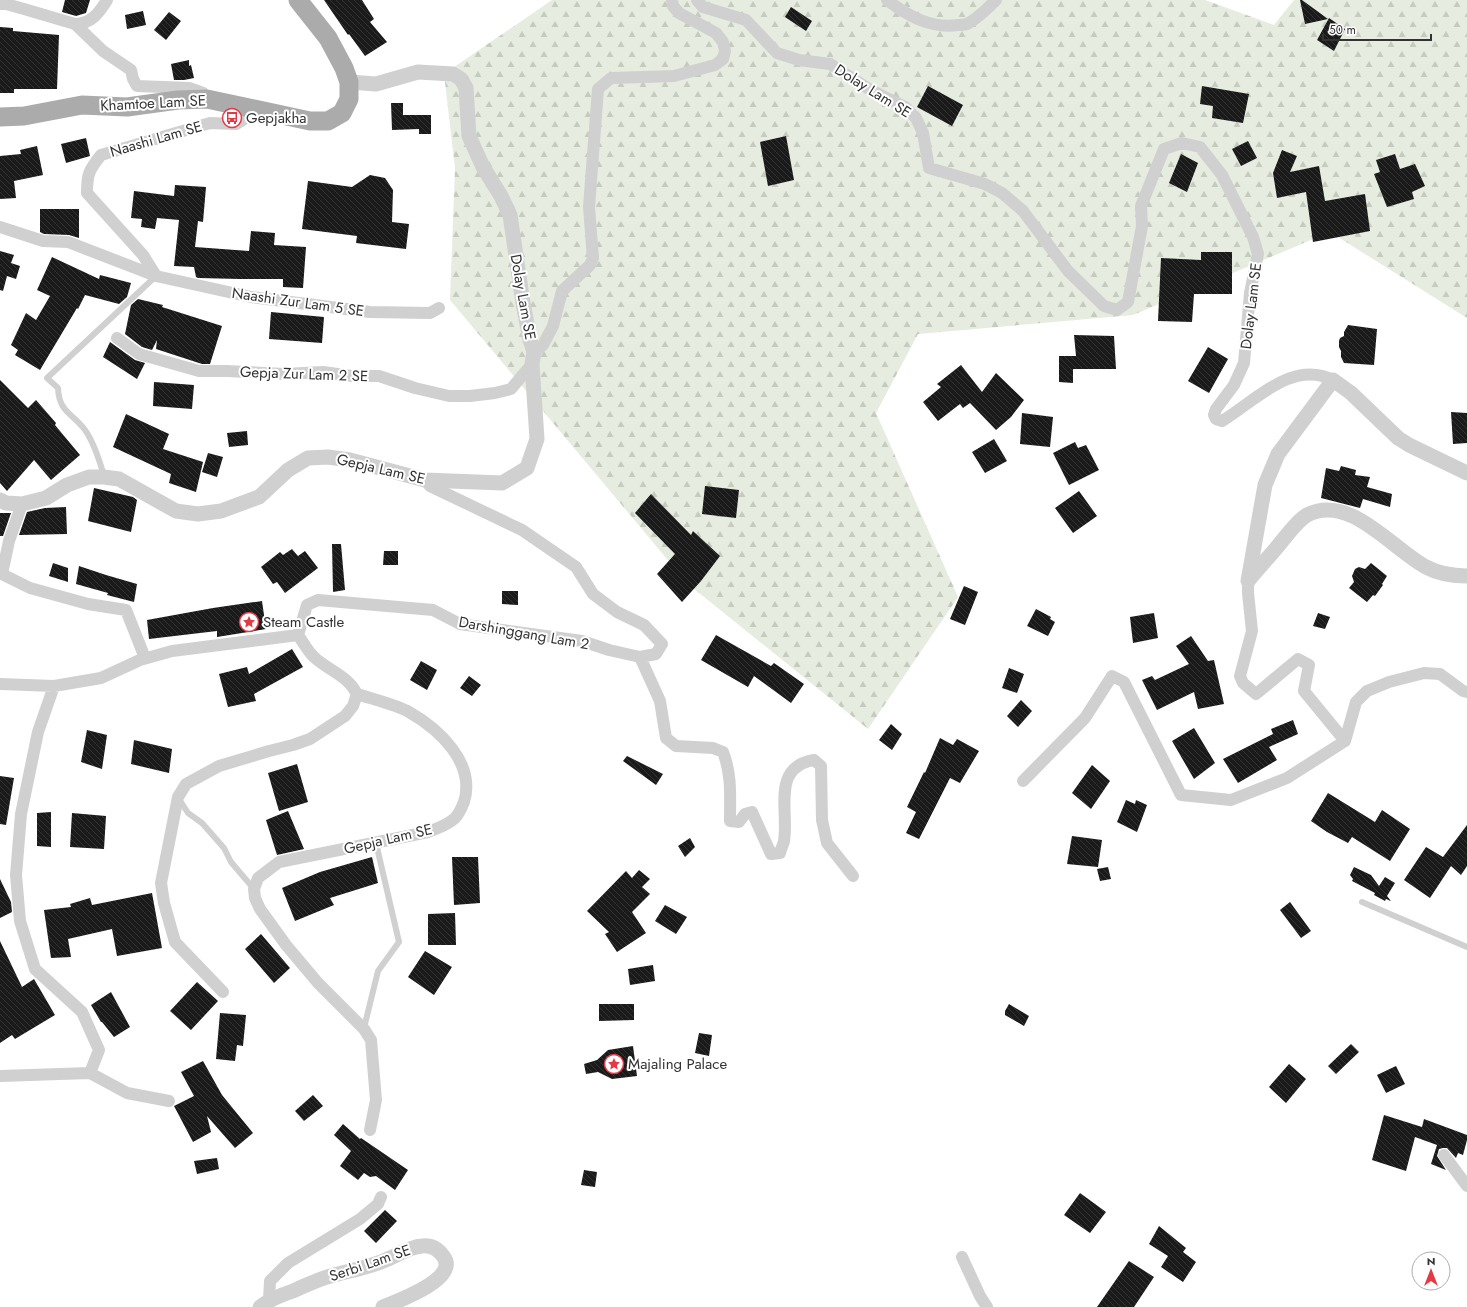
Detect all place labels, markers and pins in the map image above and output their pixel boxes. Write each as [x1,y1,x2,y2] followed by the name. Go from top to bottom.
[221,107,243,129] bus stop icon: Gepjakha
[246,107,307,129] place label: Gepjakha
[238,611,260,633] place icon: Steam Castle
[263,611,345,633] place label: Steam Castle
[603,1053,625,1075] place icon: Majaling Palace
[628,1053,727,1075] place label: Majaling Palace

